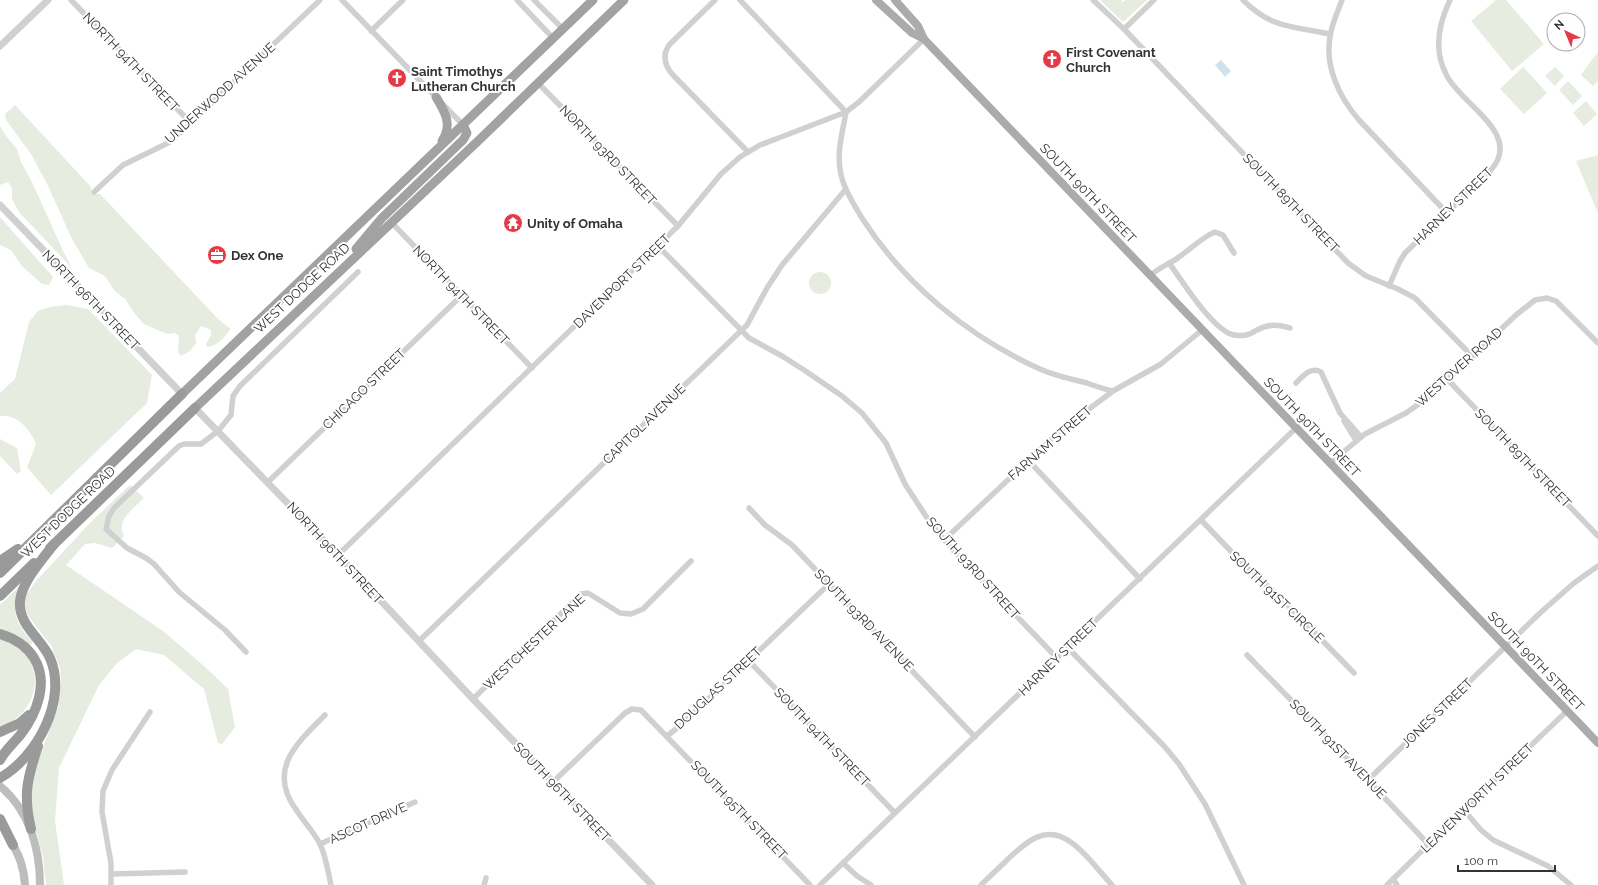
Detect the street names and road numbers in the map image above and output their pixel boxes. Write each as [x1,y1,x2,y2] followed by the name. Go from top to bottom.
[80,9,182,115] street label: NORTH 94TH STREET
[162,40,278,146] street label: UNDERWOOD AVENUE
[556,102,660,208] street label: NORTH 93RD STREET
[1037,140,1139,246] street label: SOUTH 90TH STREET
[1240,150,1342,256] street label: SOUTH 89TH STREET
[1410,164,1496,248] street label: HARNEY STREET
[570,231,674,331] street label: DAVENPORT STREET
[251,240,353,336] street label: WEST DODGE ROAD
[410,242,512,348] street label: NORTH 94TH STREET
[39,247,143,353] street label: NORTH 96TH STREET
[1413,324,1505,410] street label: WESTOVER ROAD
[319,346,409,432] street label: CHICAGO STREET
[1261,374,1363,480] street label: SOUTH 90TH STREET
[600,381,688,467] street label: CAPITOL AVENUE
[1005,403,1095,483] street label: FARNAM STREET
[1472,405,1574,511] street label: SOUTH 89TH STREET
[18,463,118,561] street label: WEST DODGE ROAD
[284,499,386,607] street label: NORTH 96TH STREET
[923,514,1023,622] street label: SOUTH 93RD STREET
[1227,548,1327,646] street label: SOUTH 91ST CIRCLE
[811,566,917,674] street label: SOUTH 93RD AVENUE
[480,591,588,693] street label: WESTCHESTER LANE
[1485,608,1587,714] street label: SOUTH 90TH STREET
[1015,615,1101,699] street label: HARNEY STREET
[671,644,765,732] street label: DOUGLAS STREET
[1398,675,1476,751] street label: JONES STREET
[771,685,873,789] street label: SOUTH 94TH STREET
[1287,696,1389,802] street label: SOUTH 91ST AVENUE
[511,739,613,845] street label: SOUTH 96TH STREET
[1418,740,1536,856] street label: LEAVENWORTH STREET
[688,757,790,863] street label: SOUTH 95TH STREET
[327,799,409,847] street label: ASCOT DRIVE

